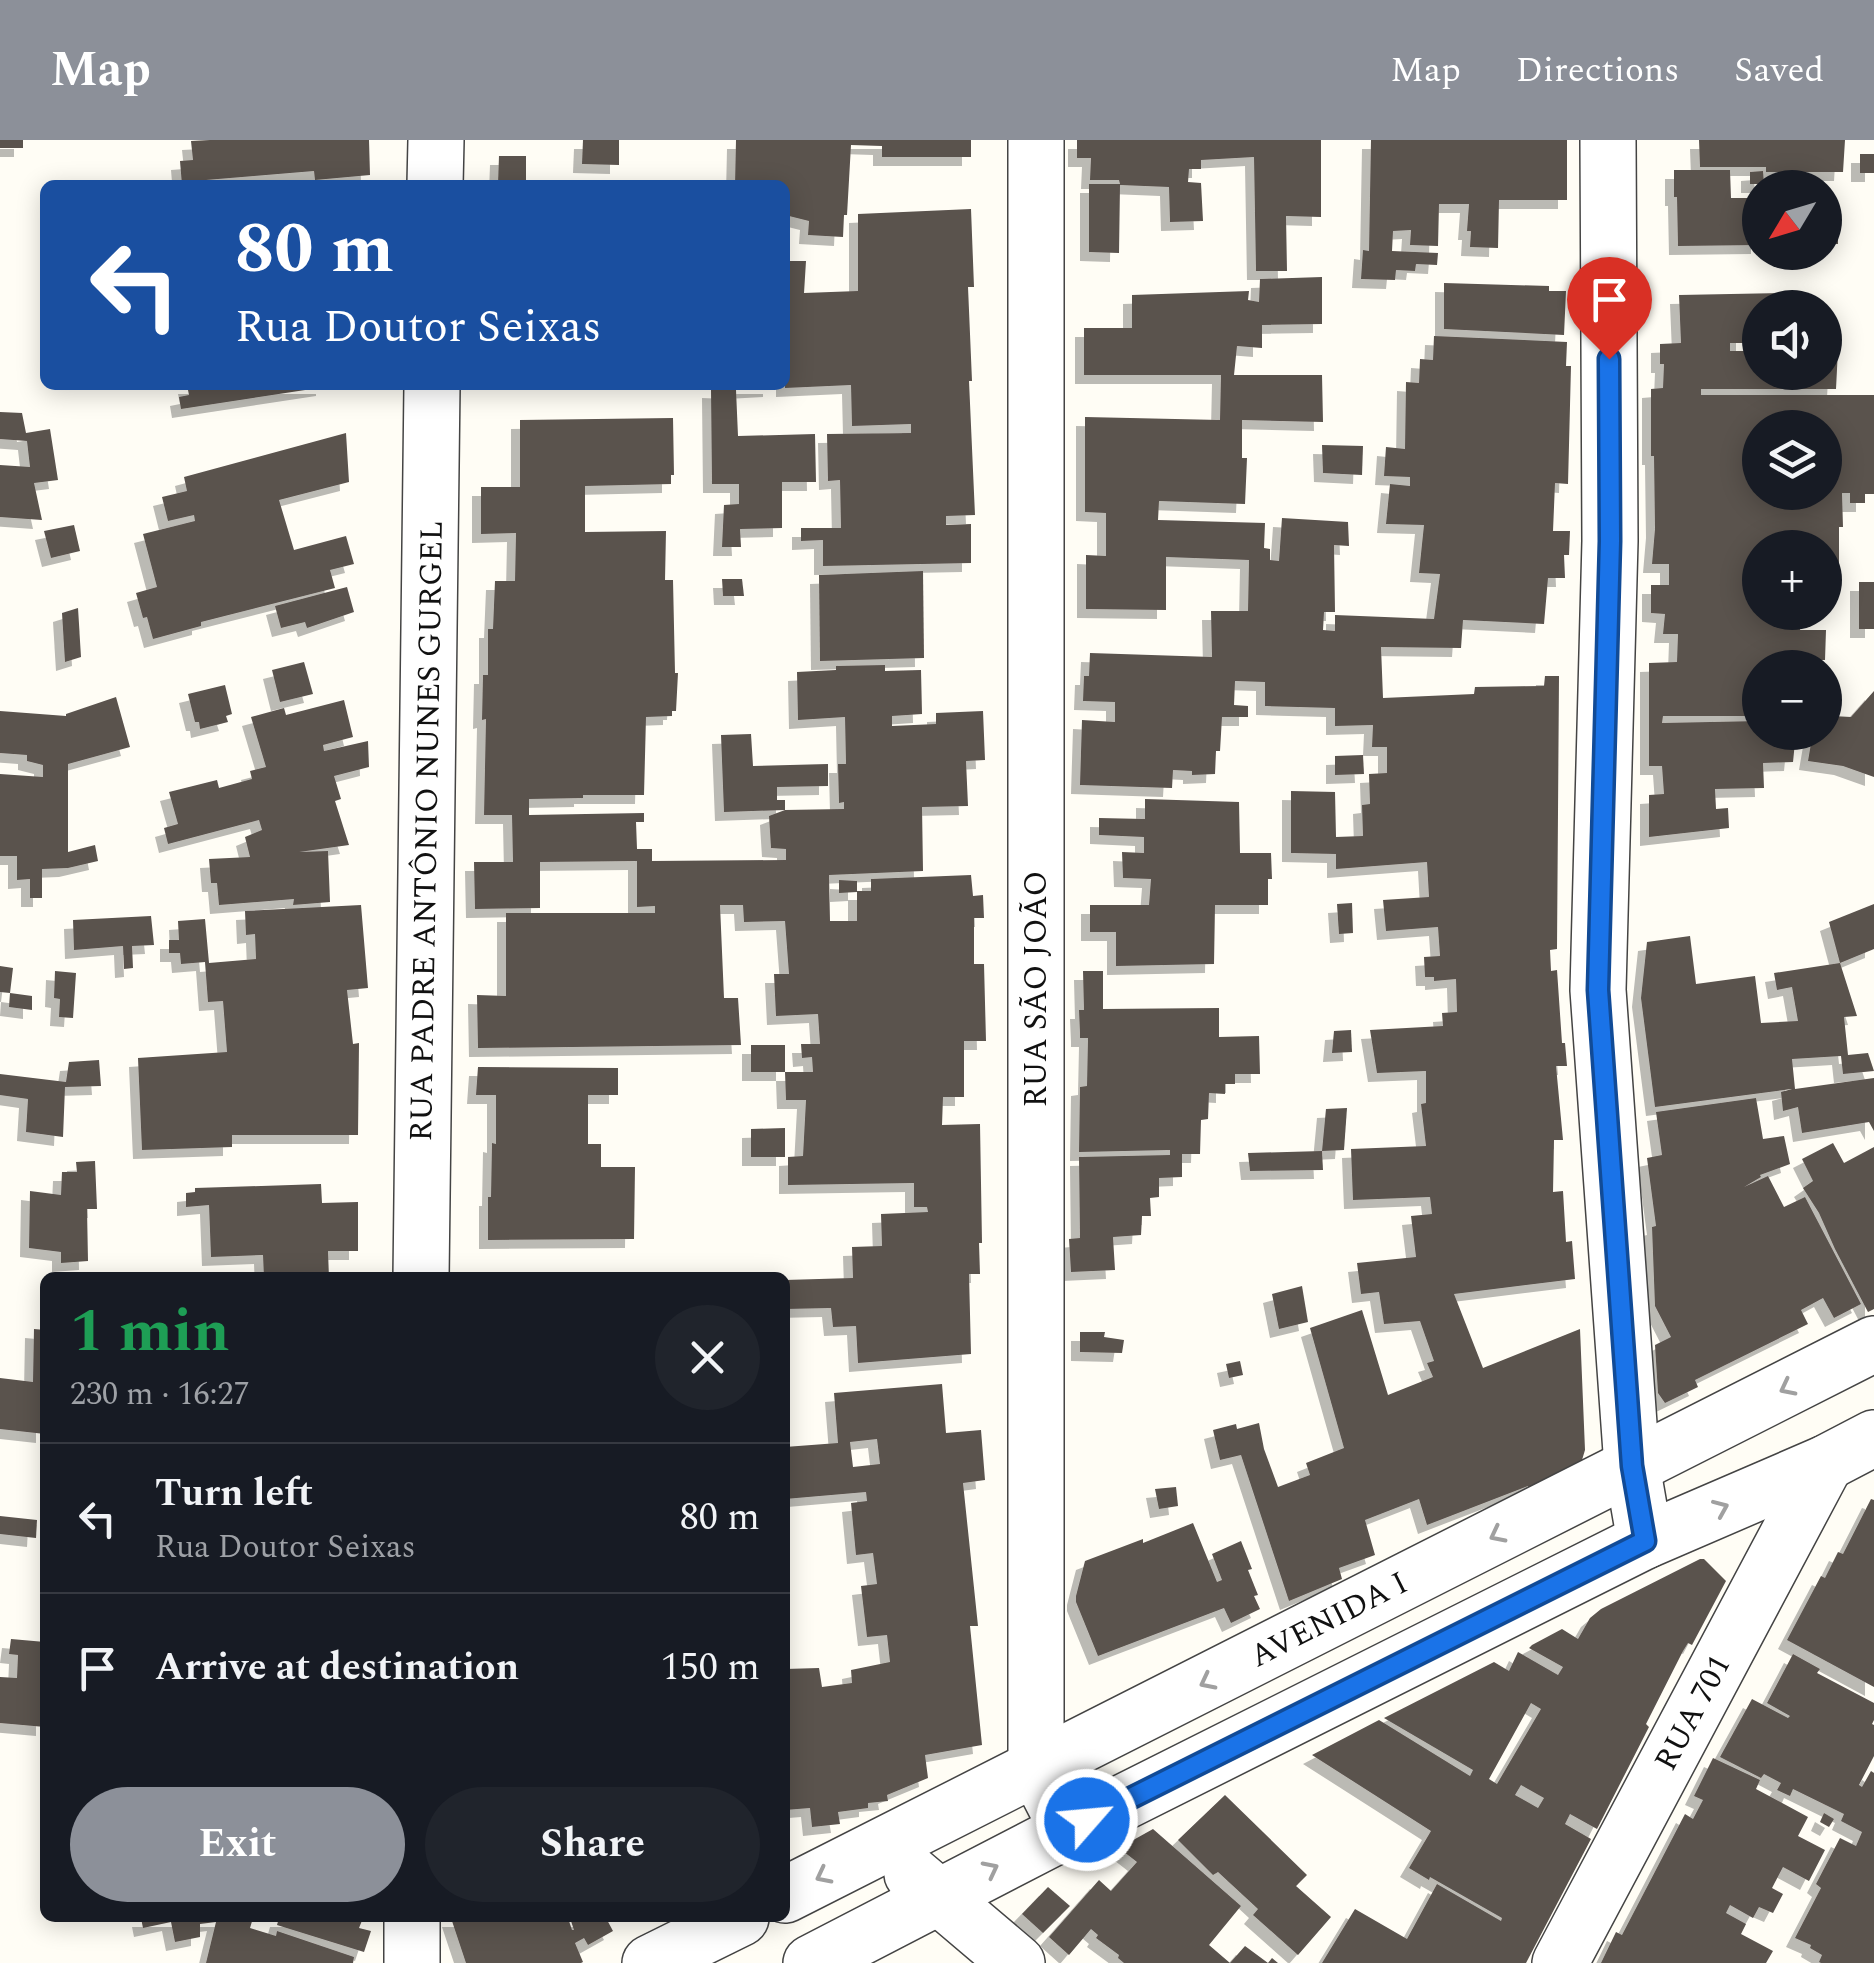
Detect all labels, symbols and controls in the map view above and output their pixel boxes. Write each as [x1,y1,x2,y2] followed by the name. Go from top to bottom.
[50,34,151,107] text: Map
[1390,44,1461,97] text: Map
[1516,44,1679,97] text: Directions
[1734,44,1824,97] text: Saved
[1742,170,1842,270] north arrow
[1742,170,1842,750] map controls
[235,197,394,303] text: 80 m
[70,220,200,350] icon: left
[1567,257,1652,360] pin
[1582,272,1637,327] icon: arrive
[1742,290,1842,390] button: sound
[235,293,601,362] text: Rua Doutor Seixas
[1742,410,1842,510] button: layers
[397,520,457,1142] street label: RUA PADRE ANTÔNIO NUNES GURGEL
[1742,530,1842,630] button: +
[1742,650,1842,750] button: −
[1012,871,1061,1107] street label: RUA SÃO JOÃO
[70,1286,230,1378] text: 1 min
[655,1305,760,1410] button: close
[70,1370,250,1419] text: 230 m · 16:27
[1779,1376,1797,1395] one-way arrow
[155,1465,313,1523] text: Turn left
[680,1489,760,1547] text: 80 m
[70,1491,125,1546] icon: left
[1711,1500,1729,1520] one-way arrow
[155,1523,416,1572] text: Rua Doutor Seixas
[1489,1523,1507,1542] one-way arrow
[1241,1559,1417,1681] street label: AVENIDA I
[155,1639,519,1697] text: Arrive at destination
[661,1639,760,1697] text: 150 m
[70,1641,125,1696] icon: arrive
[1642,1646,1744,1780] street label: RUA 701
[1199,1670,1217,1690] one-way arrow
[1035,1768,1139,1872] position arrow
[70,1787,405,1902] button: Exit
[425,1787,760,1902] button: Share
[980,1862,998,1881] one-way arrow
[816,1864,834,1883] one-way arrow

